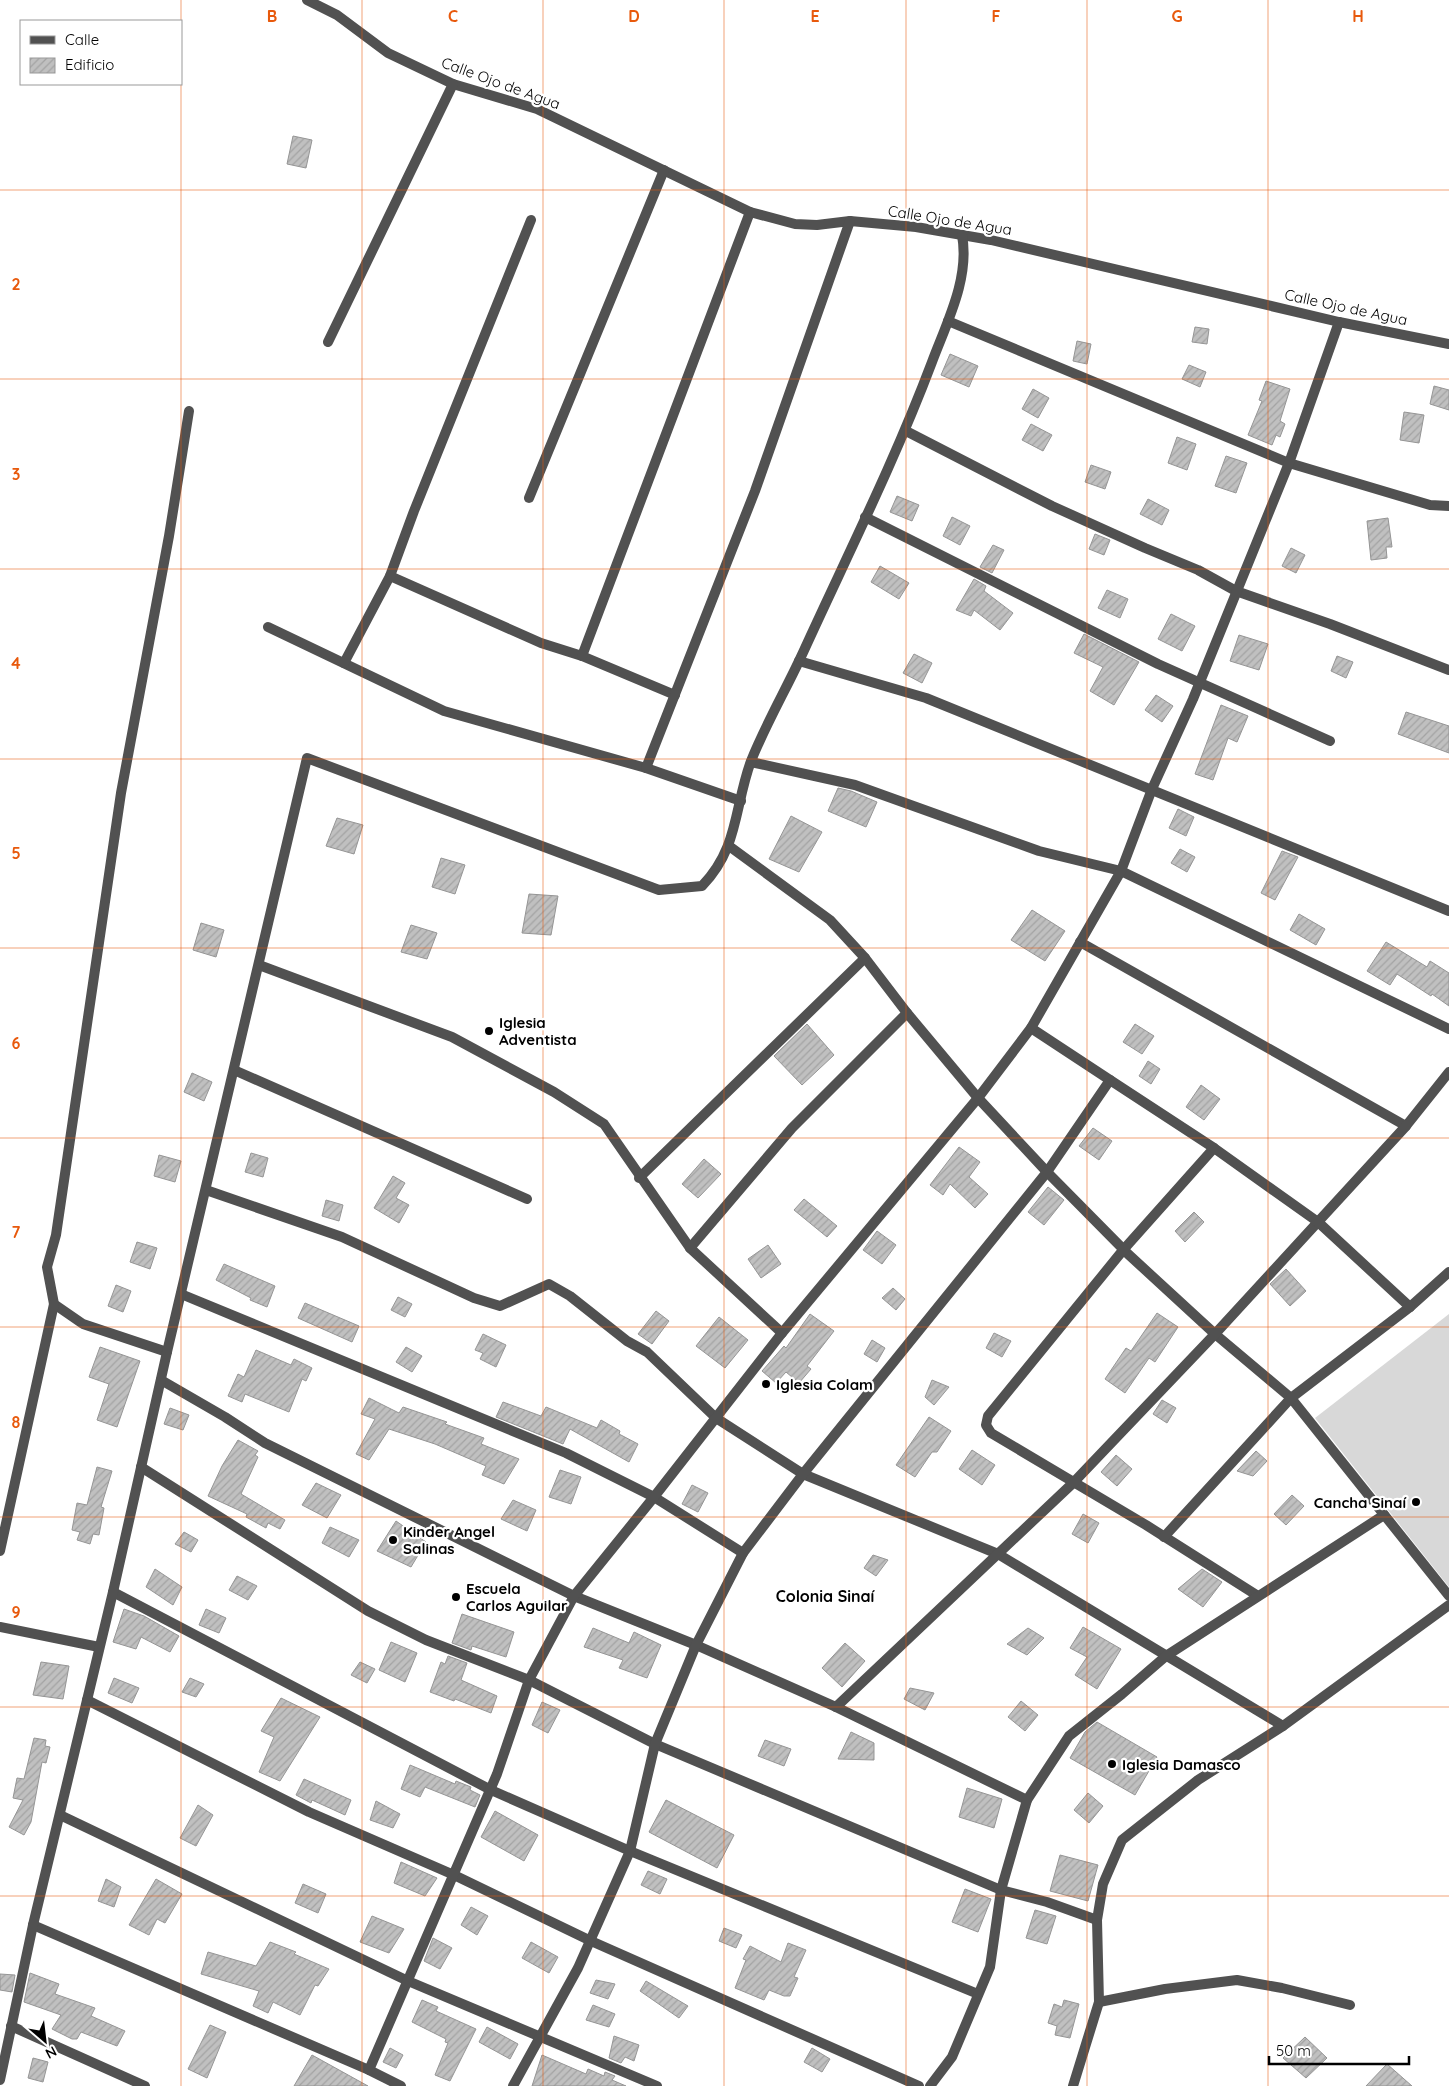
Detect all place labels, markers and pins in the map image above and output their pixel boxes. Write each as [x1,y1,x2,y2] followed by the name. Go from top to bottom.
[499,1013,577,1049] place label: Iglesia Adventista
[483,1025,495,1037] marker: Iglesia Adventista
[776,1375,873,1394] place label: Iglesia Colam
[760,1378,772,1390] marker: Iglesia Colam
[1314,1493,1406,1512] place label: Cancha Sinaí
[1410,1496,1422,1508] marker: Cancha Sinaí
[403,1522,495,1558] place label: Kinder Angel Salinas
[387,1534,399,1546] marker: Kinder Angel Salinas
[466,1579,568,1615] place label: Escuela Carlos Aguilar
[450,1591,462,1603] marker: Escuela Carlos Aguilar
[1122,1755,1241,1774] place label: Iglesia Damasco
[1106,1758,1118,1770] marker: Iglesia Damasco

